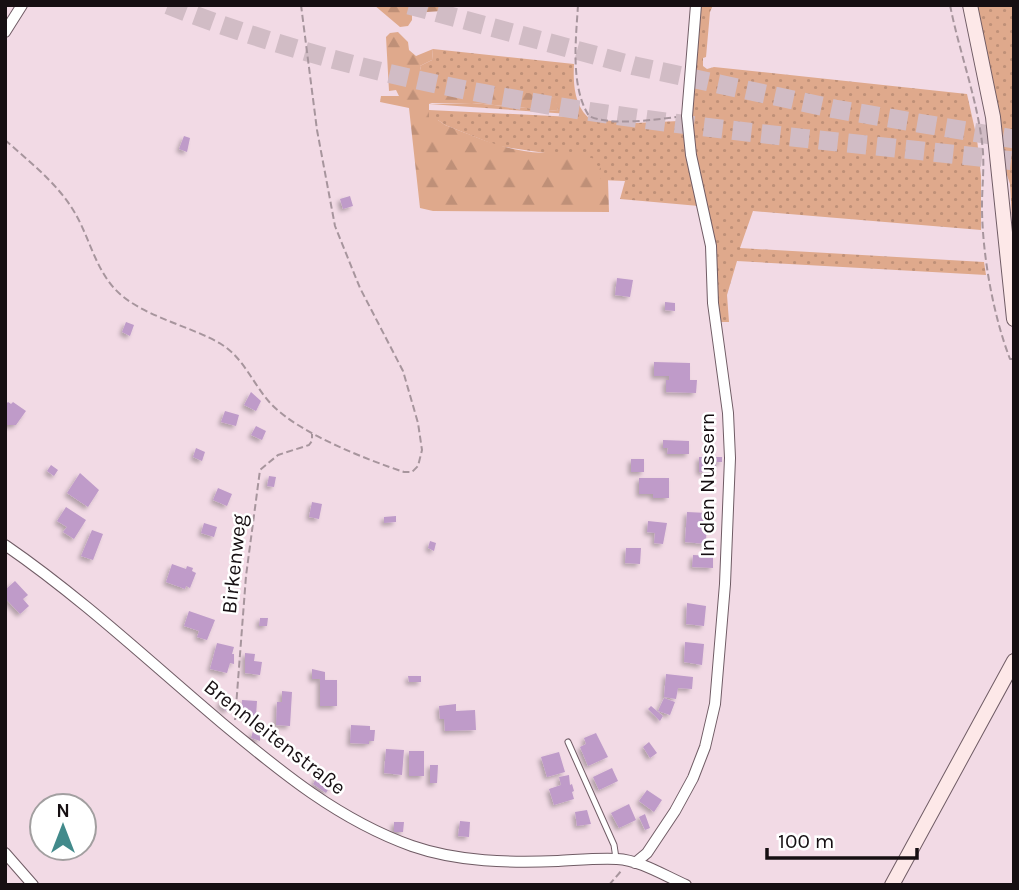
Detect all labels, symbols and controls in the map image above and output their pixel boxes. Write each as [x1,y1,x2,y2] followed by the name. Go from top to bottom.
[695,413,719,557] street label: In den Nussern
[217,513,251,615] street label: Birkenweg
[200,674,350,800] street label: Brennleitenstraße
[28,792,98,862] north arrow
[56,800,70,822] text: N
[767,816,918,860] scale bar
[778,829,835,853] text: 100 m

